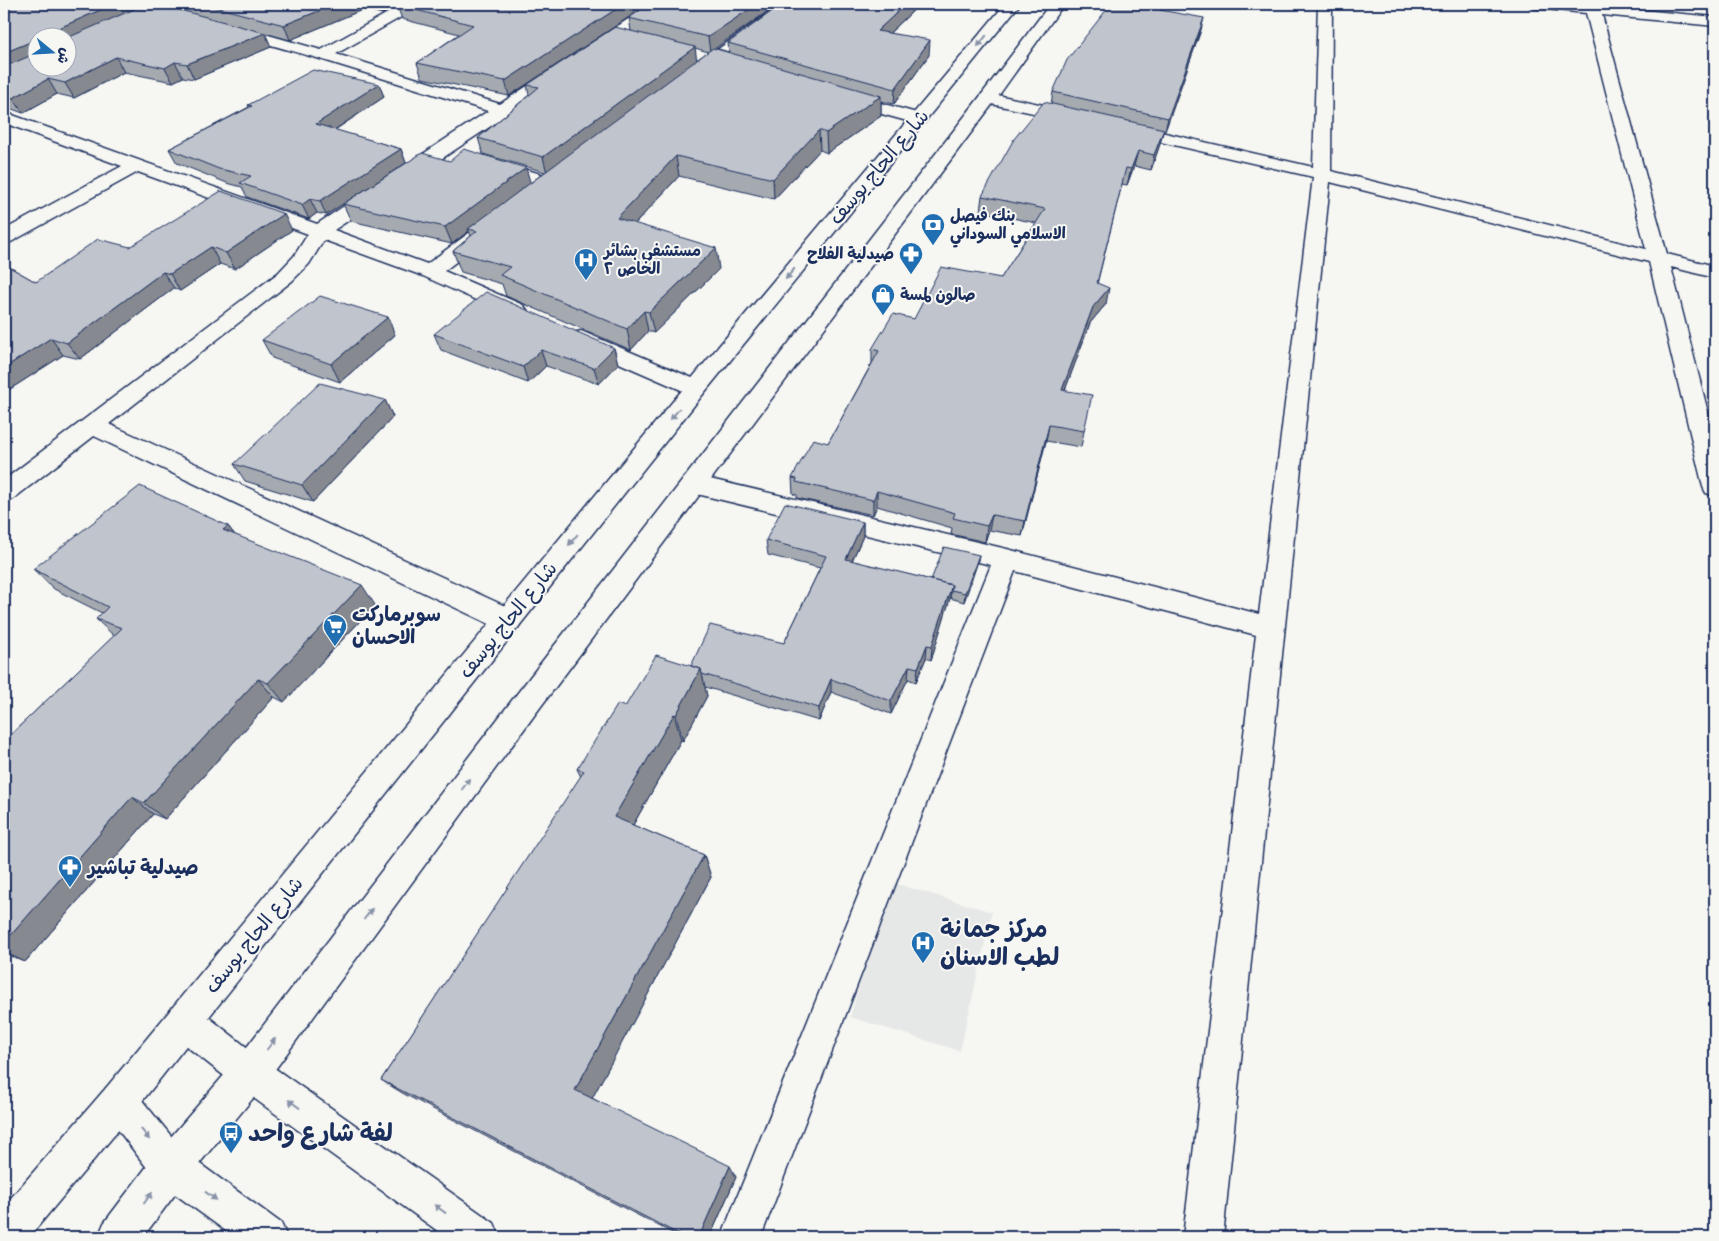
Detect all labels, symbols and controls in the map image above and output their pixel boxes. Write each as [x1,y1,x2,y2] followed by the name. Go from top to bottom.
[28,28,78,78] north arrow
[977,35,988,48] one-way arrow
[53,46,74,66] text: ش
[823,104,935,230] street label: شارع الحاج يوسف
[950,206,1066,248] place label: بنك فيصل الاسلامي السوداني
[920,212,946,246] bank icon: بنك فيصل الاسلامي السوداني
[602,241,701,279] place label: مستشفى بشائر الخاص ٢
[898,241,924,275] pharmacy icon: صيدلية الفلاح
[807,244,894,264] place label: صيدلية الفلاح
[573,247,599,281] hospital icon: مستشفى بشائر الخاص ٢
[784,268,795,281] one-way arrow
[870,282,896,316] shop icon: صالون لمسة
[900,285,976,306] place label: صالون لمسة
[670,407,681,420] one-way arrow
[568,533,579,546] one-way arrow
[453,557,563,684] street label: شارع الحاج يوسف
[352,602,441,650] place label: سوبرماركت الاحسان
[322,613,348,647] supermarket icon: سوبرماركت الاحسان
[461,777,471,791] one-way arrow
[57,854,83,888] pharmacy icon: صيدلية تباشير
[86,855,198,880] place label: صيدلية تباشير
[199,872,309,999] street label: شارع الحاج يوسف
[363,908,374,921] one-way arrow
[940,914,1059,972] place label: مركز جمانة لطب الاسنان
[910,930,936,964] hospital icon: مركز جمانة لطب الاسنان
[266,1037,276,1051] one-way arrow
[287,1099,301,1109] one-way arrow
[248,1118,393,1150] place label: لفة شارع واحد
[218,1120,244,1154] bus stop icon: لفة شارع واحد
[140,1127,150,1141] one-way arrow
[204,1191,218,1201] one-way arrow
[142,1192,153,1205] one-way arrow
[433,1204,447,1214] one-way arrow

